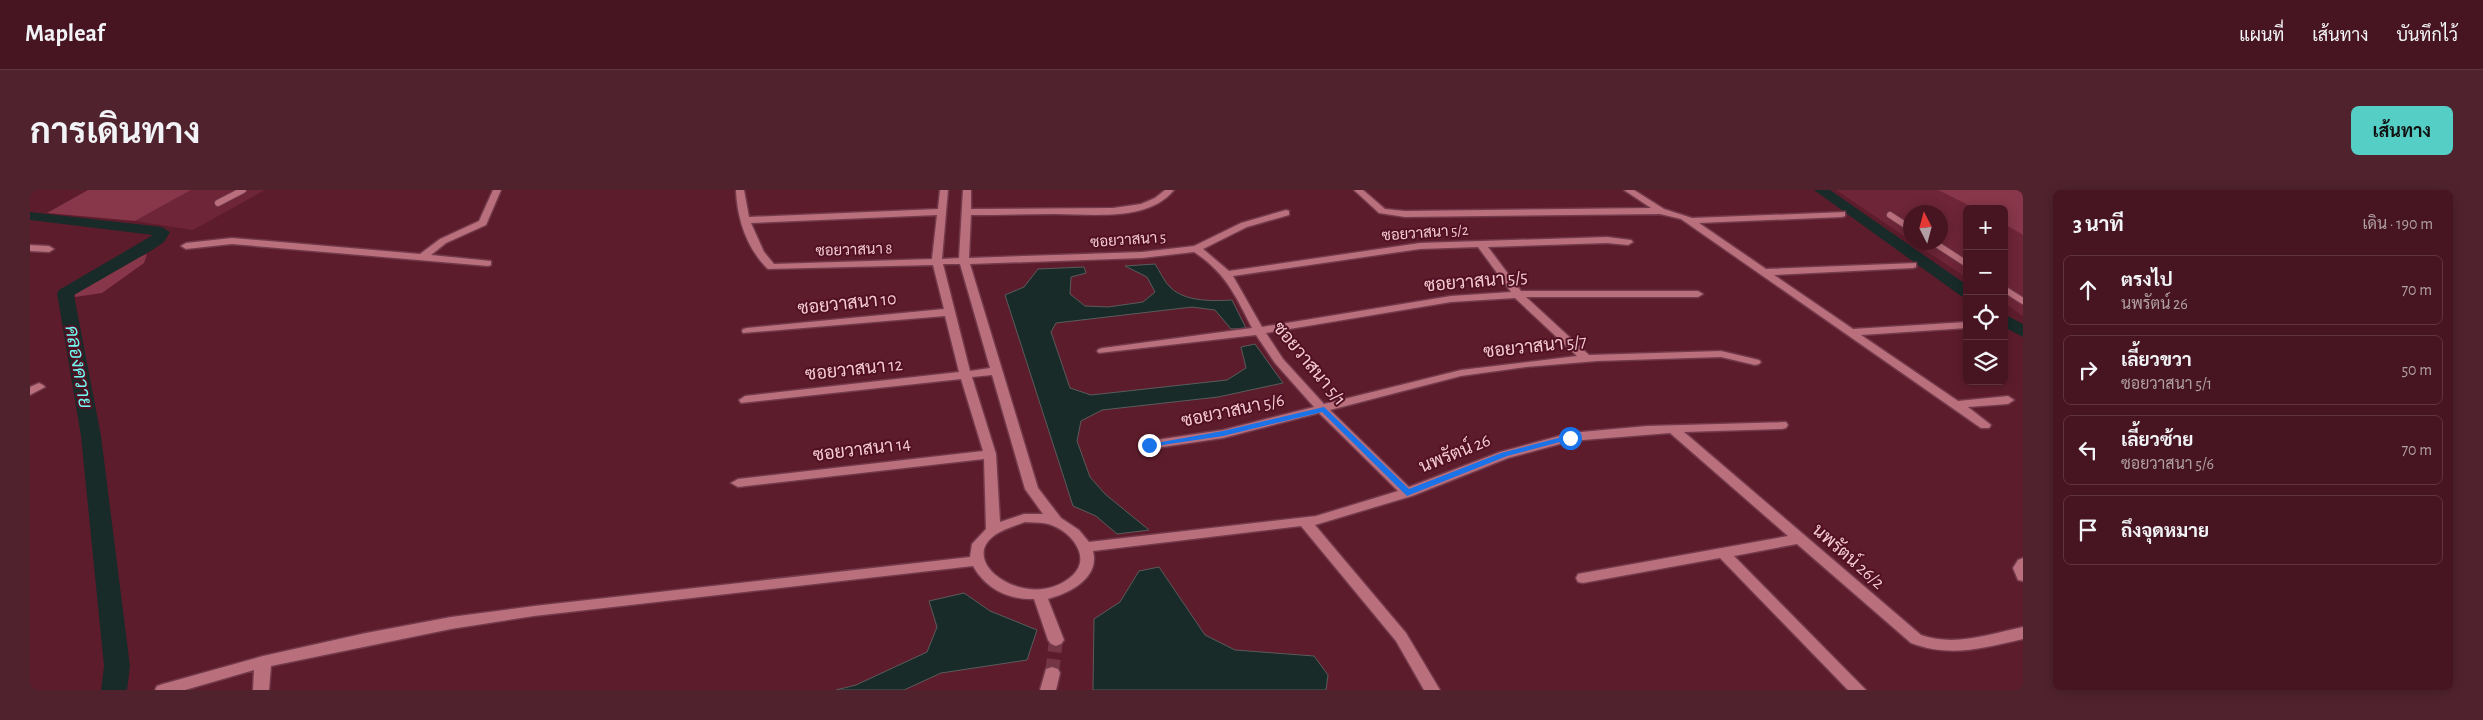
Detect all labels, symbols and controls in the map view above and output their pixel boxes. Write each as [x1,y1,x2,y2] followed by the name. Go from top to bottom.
[25,22,105,46] text: Mapleaf
[2239,27,2284,45] text: แผนที่
[2312,27,2368,45] text: เส้นทาง
[2396,27,2458,45] text: บันทึกไว้
[2351,106,2453,155] button: เส้นทาง
[30,115,200,150] text: การเดินทาง
[1903,205,1948,250] north arrow
[1963,205,2008,385] map controls
[1963,205,2008,250] button: +
[2073,214,2124,235] text: 3 นาที
[2363,216,2433,232] text: เดิน · 190 m
[1381,222,1469,244] street label: ซอยวาสนา 5/2
[1090,230,1166,250] street label: ซอยวาสนา 5
[815,241,893,259] street label: ซอยวาสนา 8
[1963,250,2008,295] button: −
[1424,269,1528,295] street label: ซอยวาสนา 5/5
[2121,271,2173,290] text: ตรงไป
[2074,276,2102,304] icon: ahead
[2401,282,2432,298] text: 70 m
[797,290,897,318] street label: ซอยวาสนา 10
[1963,295,2008,340] button: locate
[2121,296,2188,312] text: นพรัตน์ 26
[1269,319,1349,409] street label: ซอยวาสนา 5/1
[61,324,95,410] water label: คลองควาย
[1482,333,1588,361] street label: ซอยวาสนา 5/7
[1963,340,2008,385] button: layers
[2121,351,2192,370] text: เลี้ยวขวา
[804,356,904,384] street label: ซอยวาสนา 12
[2074,356,2102,384] icon: right
[2401,362,2432,378] text: 50 m
[2121,376,2212,392] text: ซอยวาสนา 5/1
[1180,391,1286,431] street label: ซอยวาสนา 5/6
[1415,427,1493,476] street label: นพรัตน์ 26
[1559,427,1582,450] route start
[2121,431,2193,450] text: เลี้ยวซ้าย
[1138,434,1161,457] route end
[812,435,912,465] street label: ซอยวาสนา 14
[2074,436,2102,464] icon: left
[2401,442,2432,458] text: 70 m
[2121,456,2214,472] text: ซอยวาสนา 5/6
[2074,516,2102,544] icon: arrive
[1809,517,1891,593] street label: นพรัตน์ 26/2
[2121,522,2209,541] text: ถึงจุดหมาย

